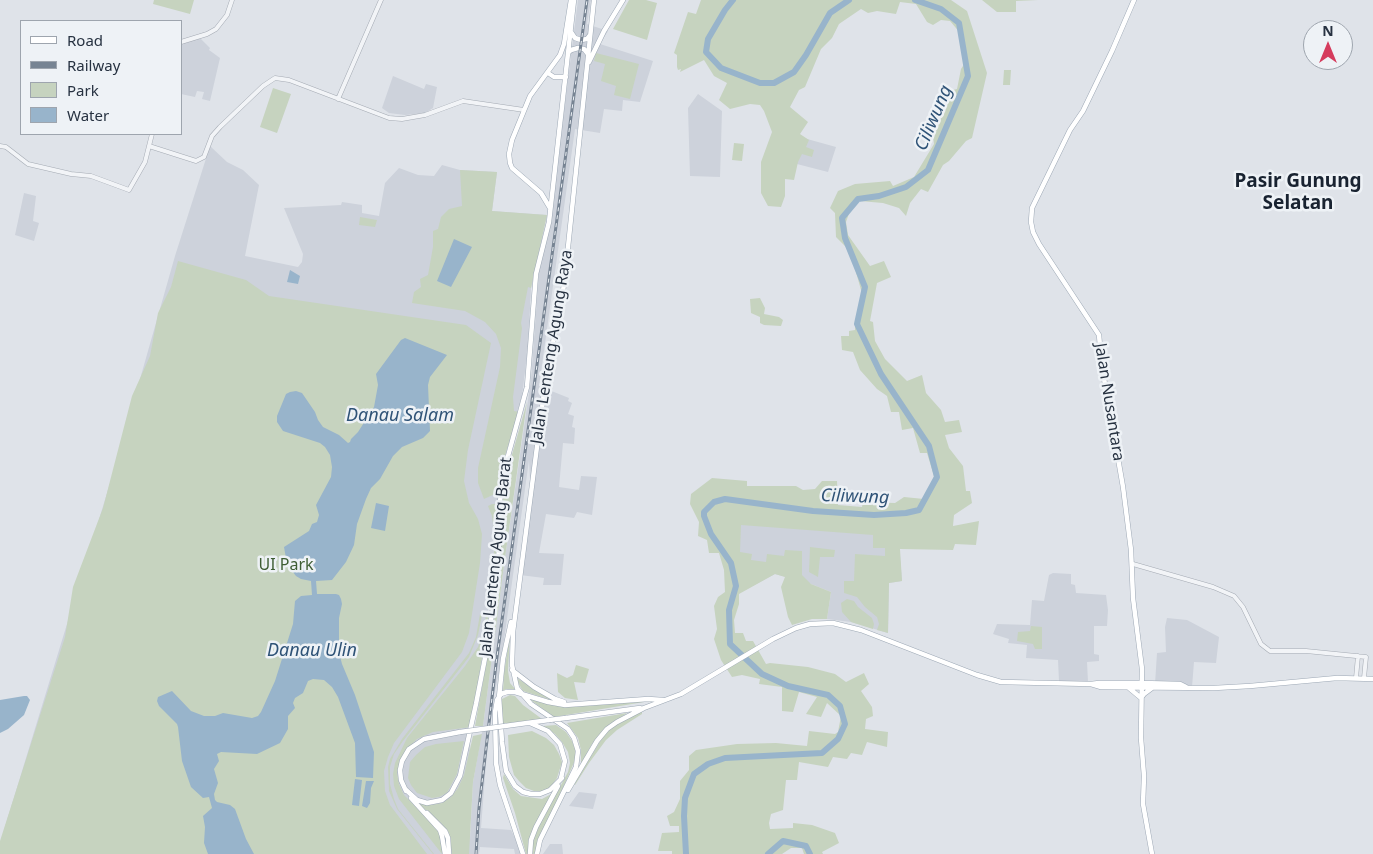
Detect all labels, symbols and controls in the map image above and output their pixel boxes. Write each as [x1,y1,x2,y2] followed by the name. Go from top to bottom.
[20,20,182,135] legend
[1303,20,1353,70] north arrow
[1322,21,1334,40] text: N
[67,30,103,50] text: Road
[67,55,120,75] text: Railway
[67,80,99,100] text: Park
[911,82,957,154] water label: Ciliwung
[67,105,109,125] text: Water
[1235,171,1361,215] district label: Pasir Gunung Selatan
[527,249,577,445] street label: Jalan Lenteng Agung Raya
[1090,342,1128,462] street label: Jalan Nusantara
[346,405,454,427] water label: Danau Salam
[476,456,516,658] street label: Jalan Lenteng Agung Barat
[820,485,890,509] water label: Ciliwung
[258,555,314,575] park label: UI Park
[267,640,357,662] water label: Danau Ulin

